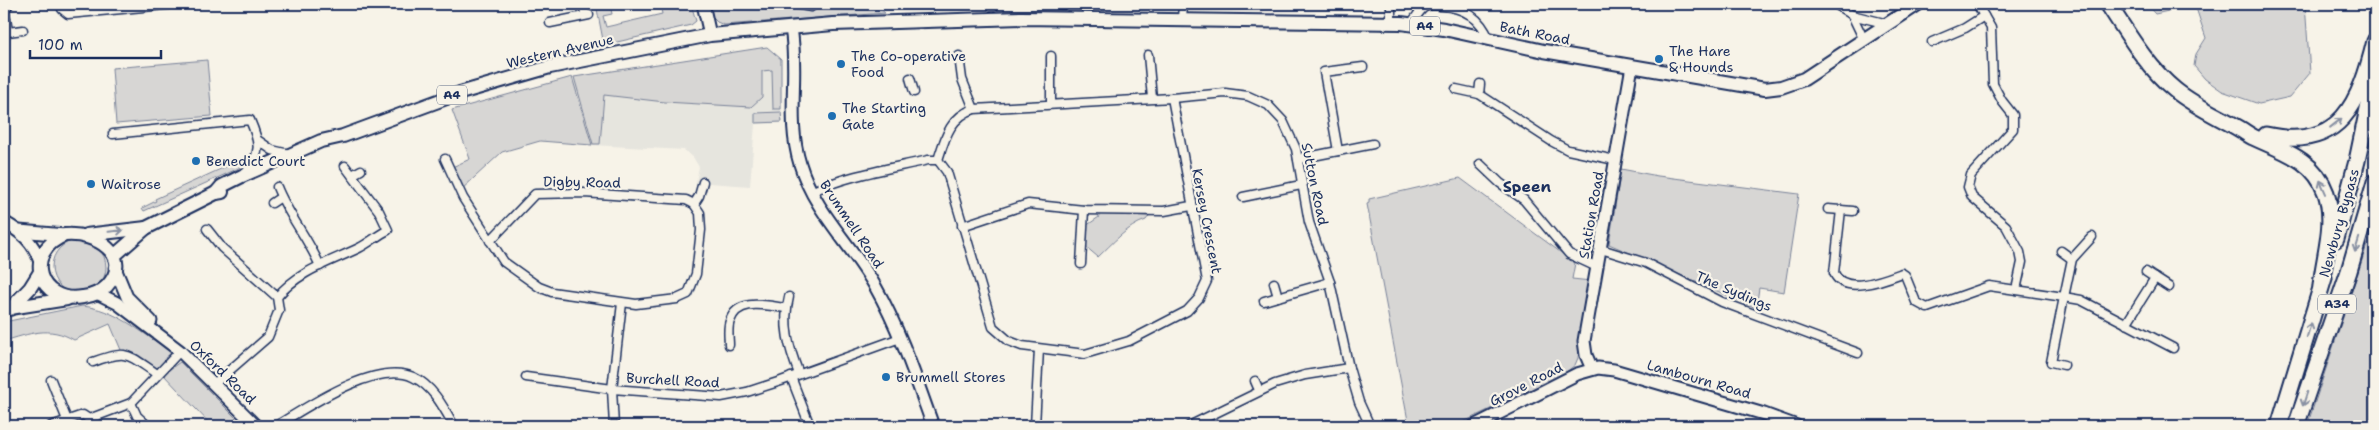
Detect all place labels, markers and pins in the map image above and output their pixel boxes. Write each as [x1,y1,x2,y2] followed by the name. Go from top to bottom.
[1669,42,1733,76] place label: The Hare & Hounds
[851,47,966,81] place label: The Co-operative Food
[1653,53,1665,65] marker: The Hare & Hounds
[835,58,847,70] marker: The Co-operative Food
[842,99,926,133] place label: The Starting Gate
[826,110,838,122] marker: The Starting Gate
[206,152,305,170] place label: Benedict Court
[190,155,202,167] marker: Benedict Court
[101,175,161,193] place label: Waitrose
[85,178,97,190] marker: Waitrose
[896,368,1006,386] place label: Brummell Stores
[880,371,892,383] marker: Brummell Stores

